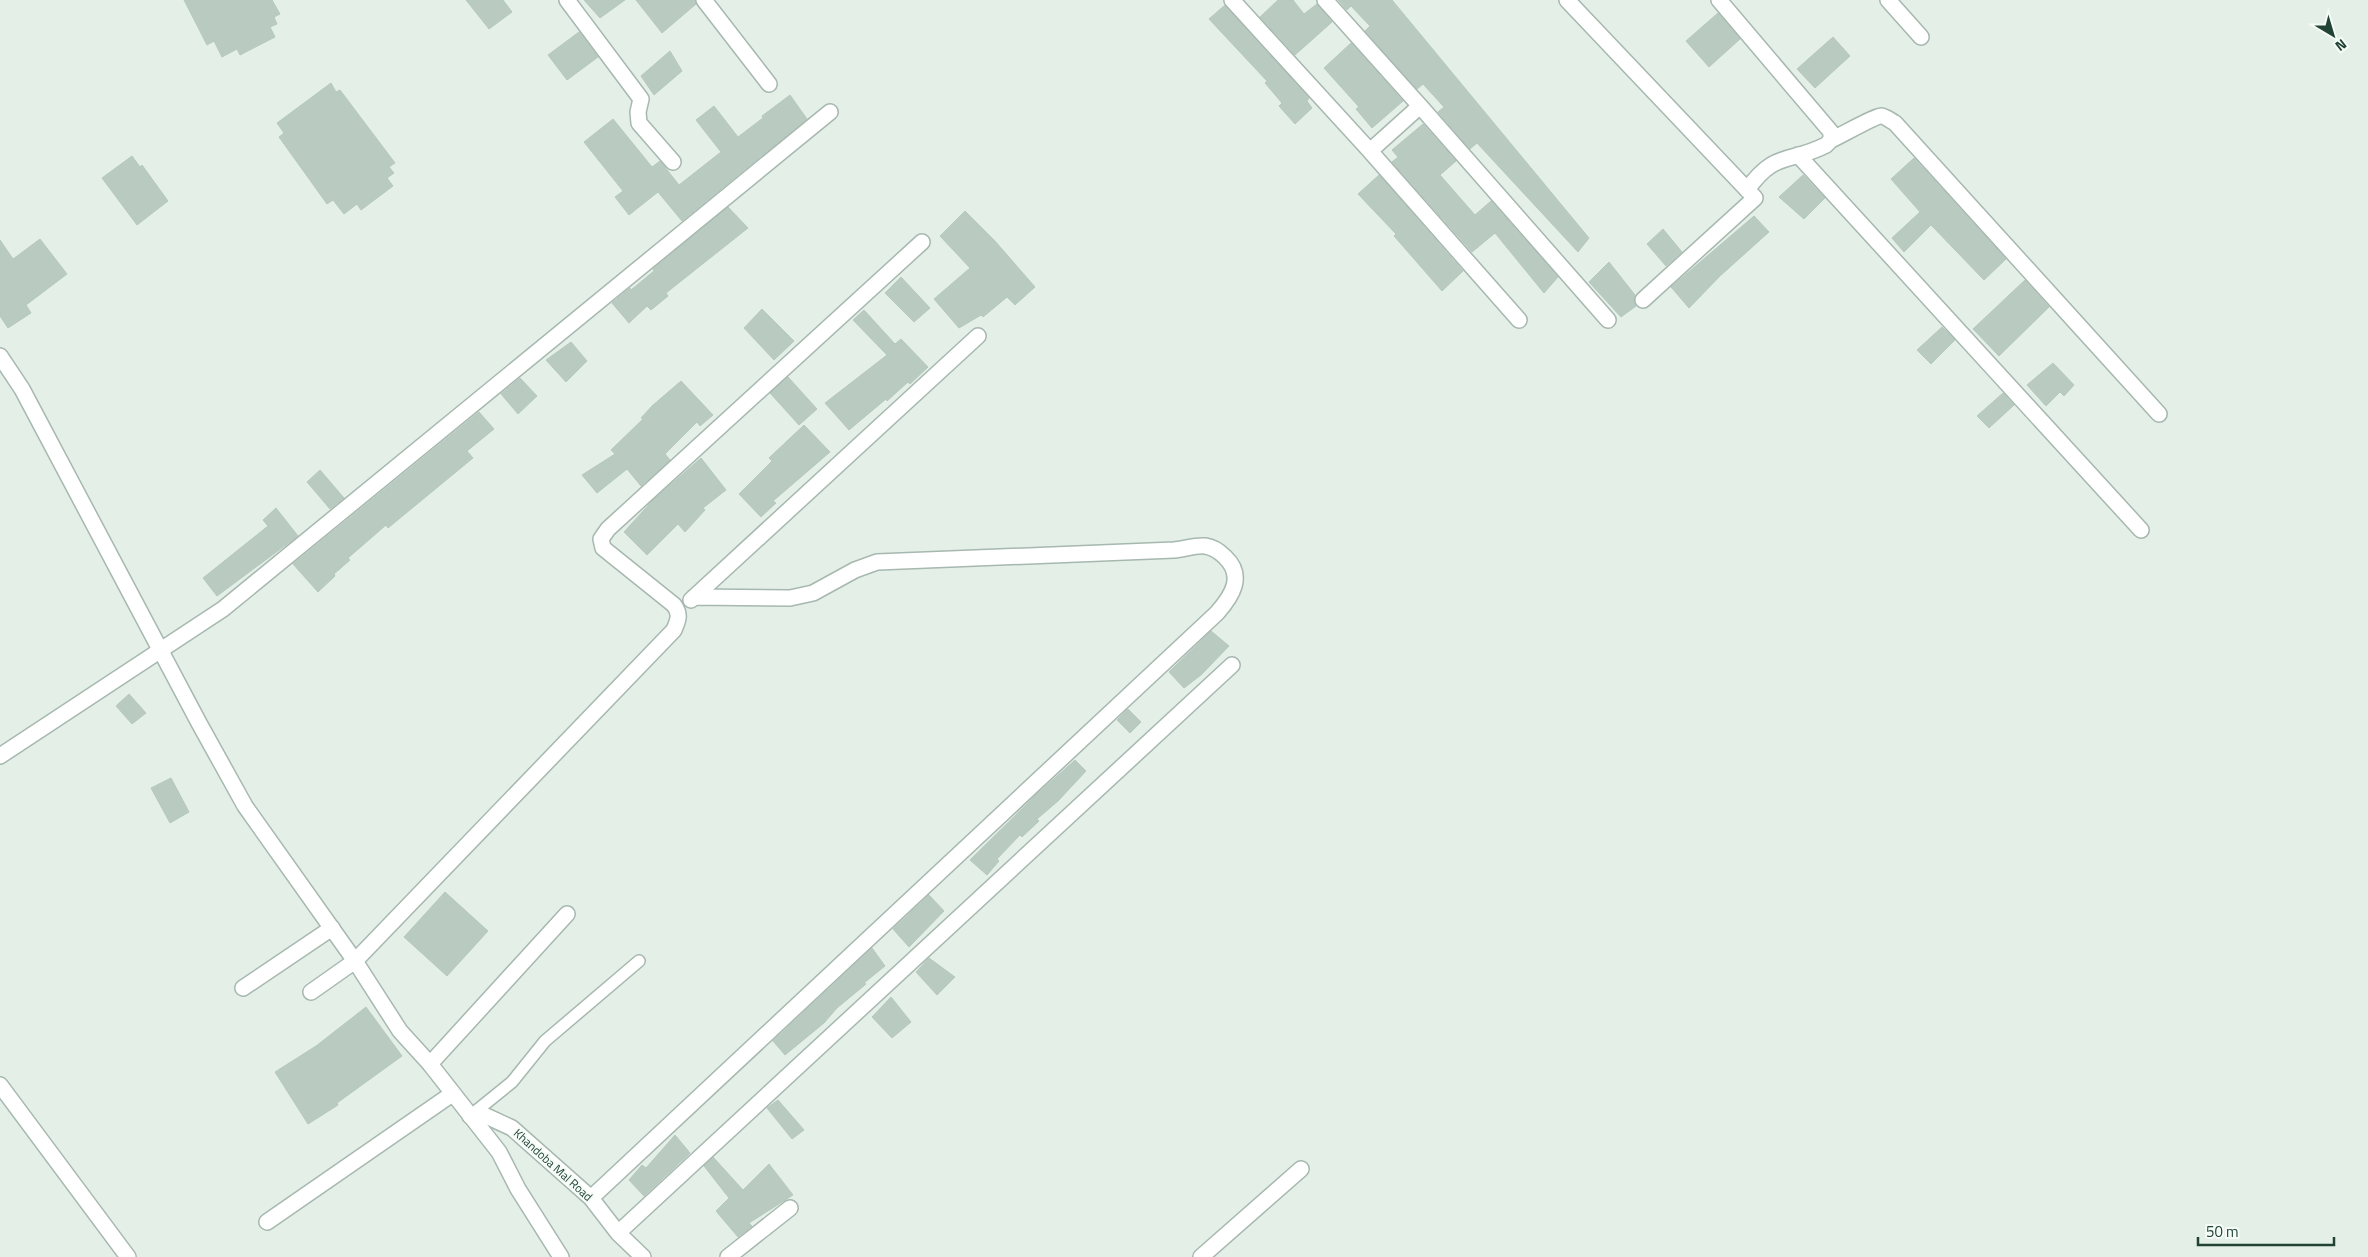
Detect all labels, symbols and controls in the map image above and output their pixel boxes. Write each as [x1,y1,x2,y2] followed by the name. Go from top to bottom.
[2308,10,2358,60] north arrow
[2331,34,2352,57] text: N
[509,1124,597,1205] street label: Khandoba Mal Road
[2198,1214,2334,1246] scale bar
[2206,1220,2239,1243] text: 50 m

